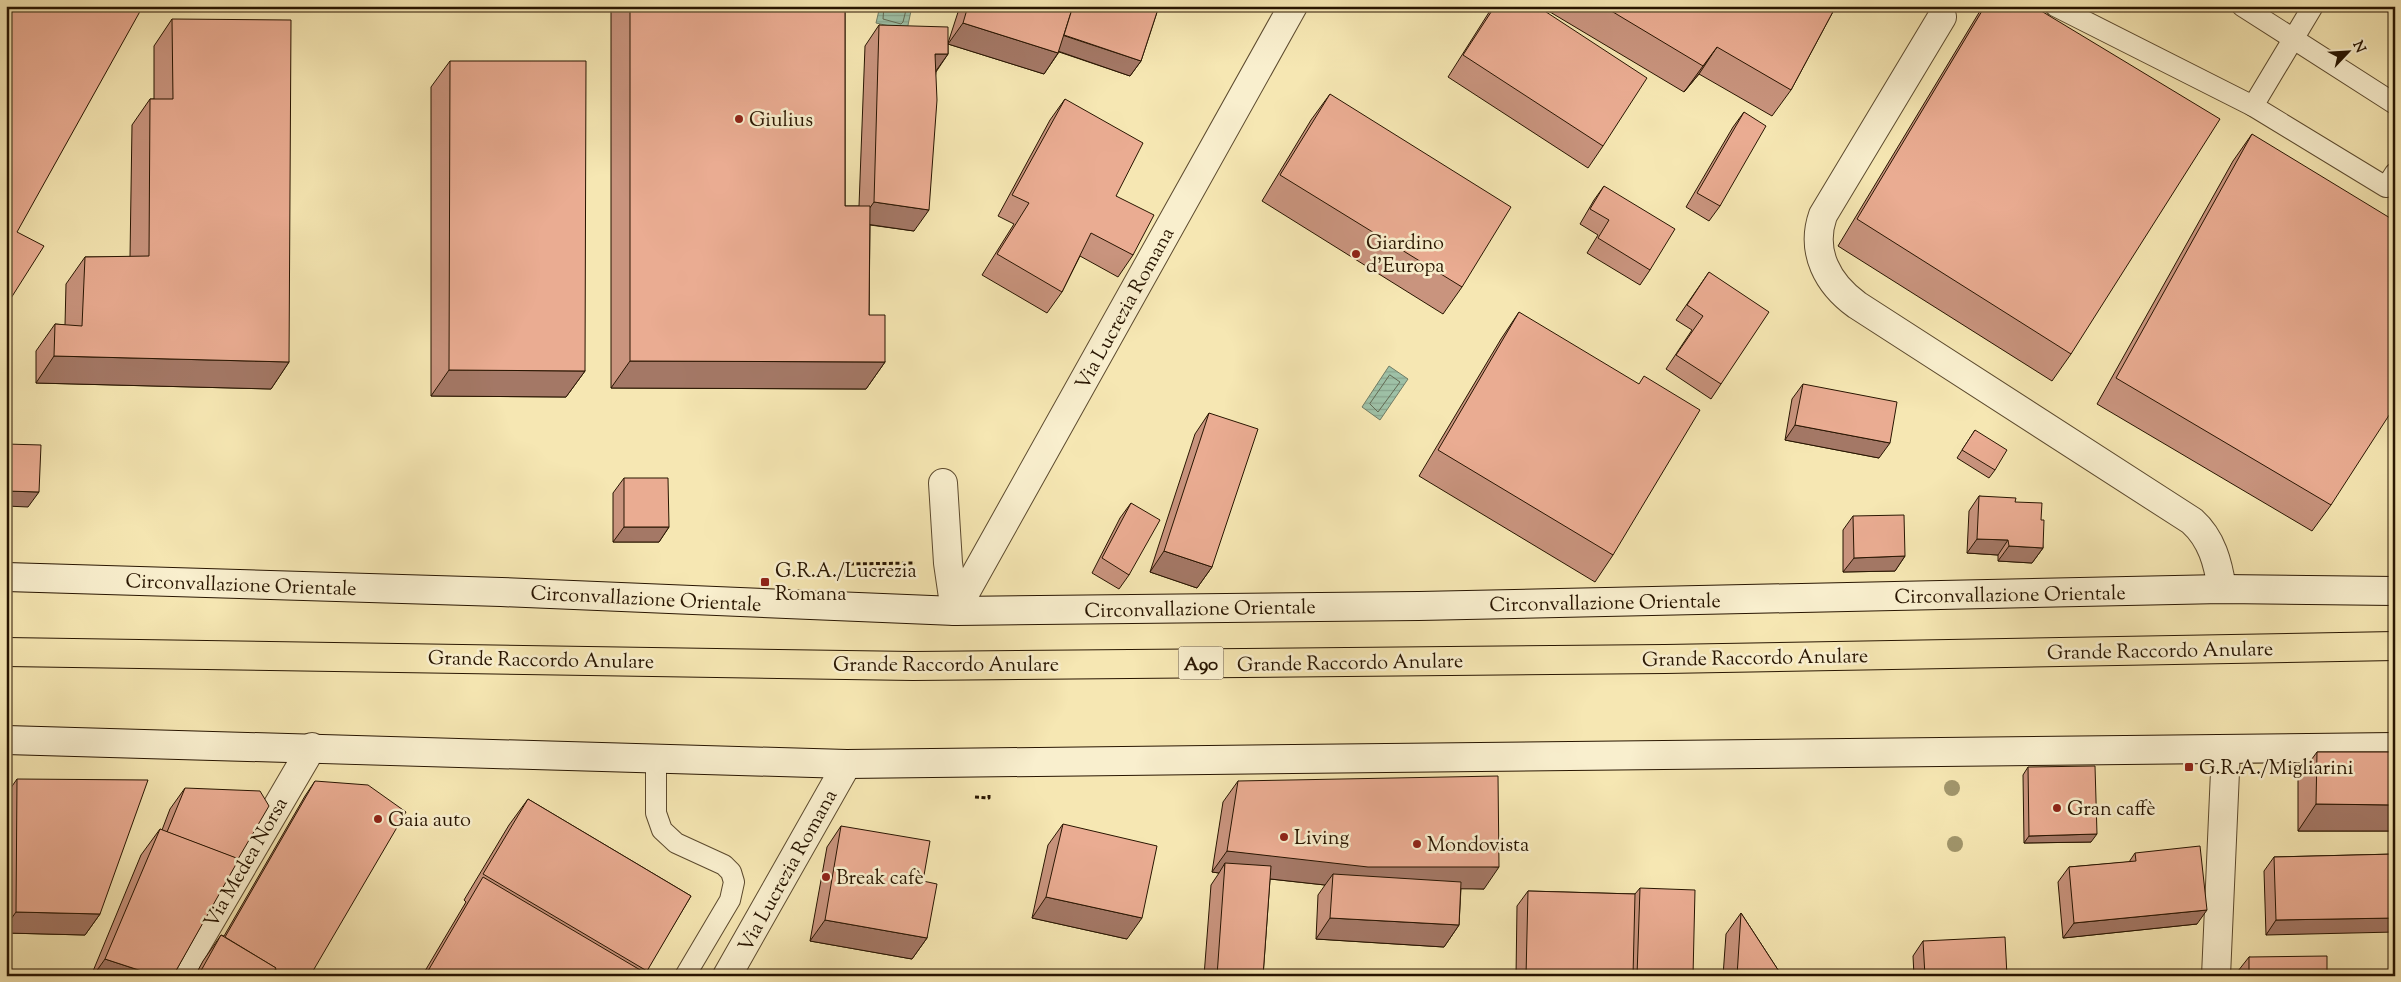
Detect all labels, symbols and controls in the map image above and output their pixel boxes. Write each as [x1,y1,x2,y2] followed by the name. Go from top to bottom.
[2324,28,2374,78] north arrow
[2347,38,2369,57] text: N
[749,107,813,136] place label: Giulius
[733,113,745,125] marker: Giulius
[1069,223,1183,396] street label: Via Lucrezia Romana
[1366,230,1445,282] place label: Giardino d'Europa
[1350,248,1362,260] marker: Giardino d'Europa
[775,558,917,610] place label: G.R.A./Lucrezia Romana
[125,568,357,605] street label: Circonvallazione Orientale
[759,576,771,588] marker: G.R.A./Lucrezia Romana
[530,580,762,621] street label: Circonvallazione Orientale
[1894,580,2126,613] street label: Circonvallazione Orientale
[1489,588,1721,621] street label: Circonvallazione Orientale
[1084,594,1316,627] street label: Circonvallazione Orientale
[2047,636,2273,669] street label: Grande Raccordo Anulare
[1642,643,1868,676] street label: Grande Raccordo Anulare
[428,645,654,678] street label: Grande Raccordo Anulare
[1178,646,1224,680] road number: A90
[1237,648,1463,681] street label: Grande Raccordo Anulare
[833,652,1059,681] street label: Grande Raccordo Anulare
[2199,755,2354,784] place label: G.R.A./Migliarini
[2183,761,2195,773] marker: G.R.A./Migliarini
[732,785,846,958] street label: Via Lucrezia Romana
[198,793,296,934] street label: Via Medea Norsa
[2067,796,2155,825] place label: Gran caffè
[2051,802,2063,814] marker: Gran caffè
[388,807,471,836] place label: Gaia auto
[372,813,384,825] marker: Gaia auto
[1294,825,1349,854] place label: Living
[1278,831,1290,843] marker: Living
[1427,832,1529,861] place label: Mondovista
[1411,838,1423,850] marker: Mondovista
[836,865,924,894] place label: Break cafè
[820,871,832,883] marker: Break cafè

